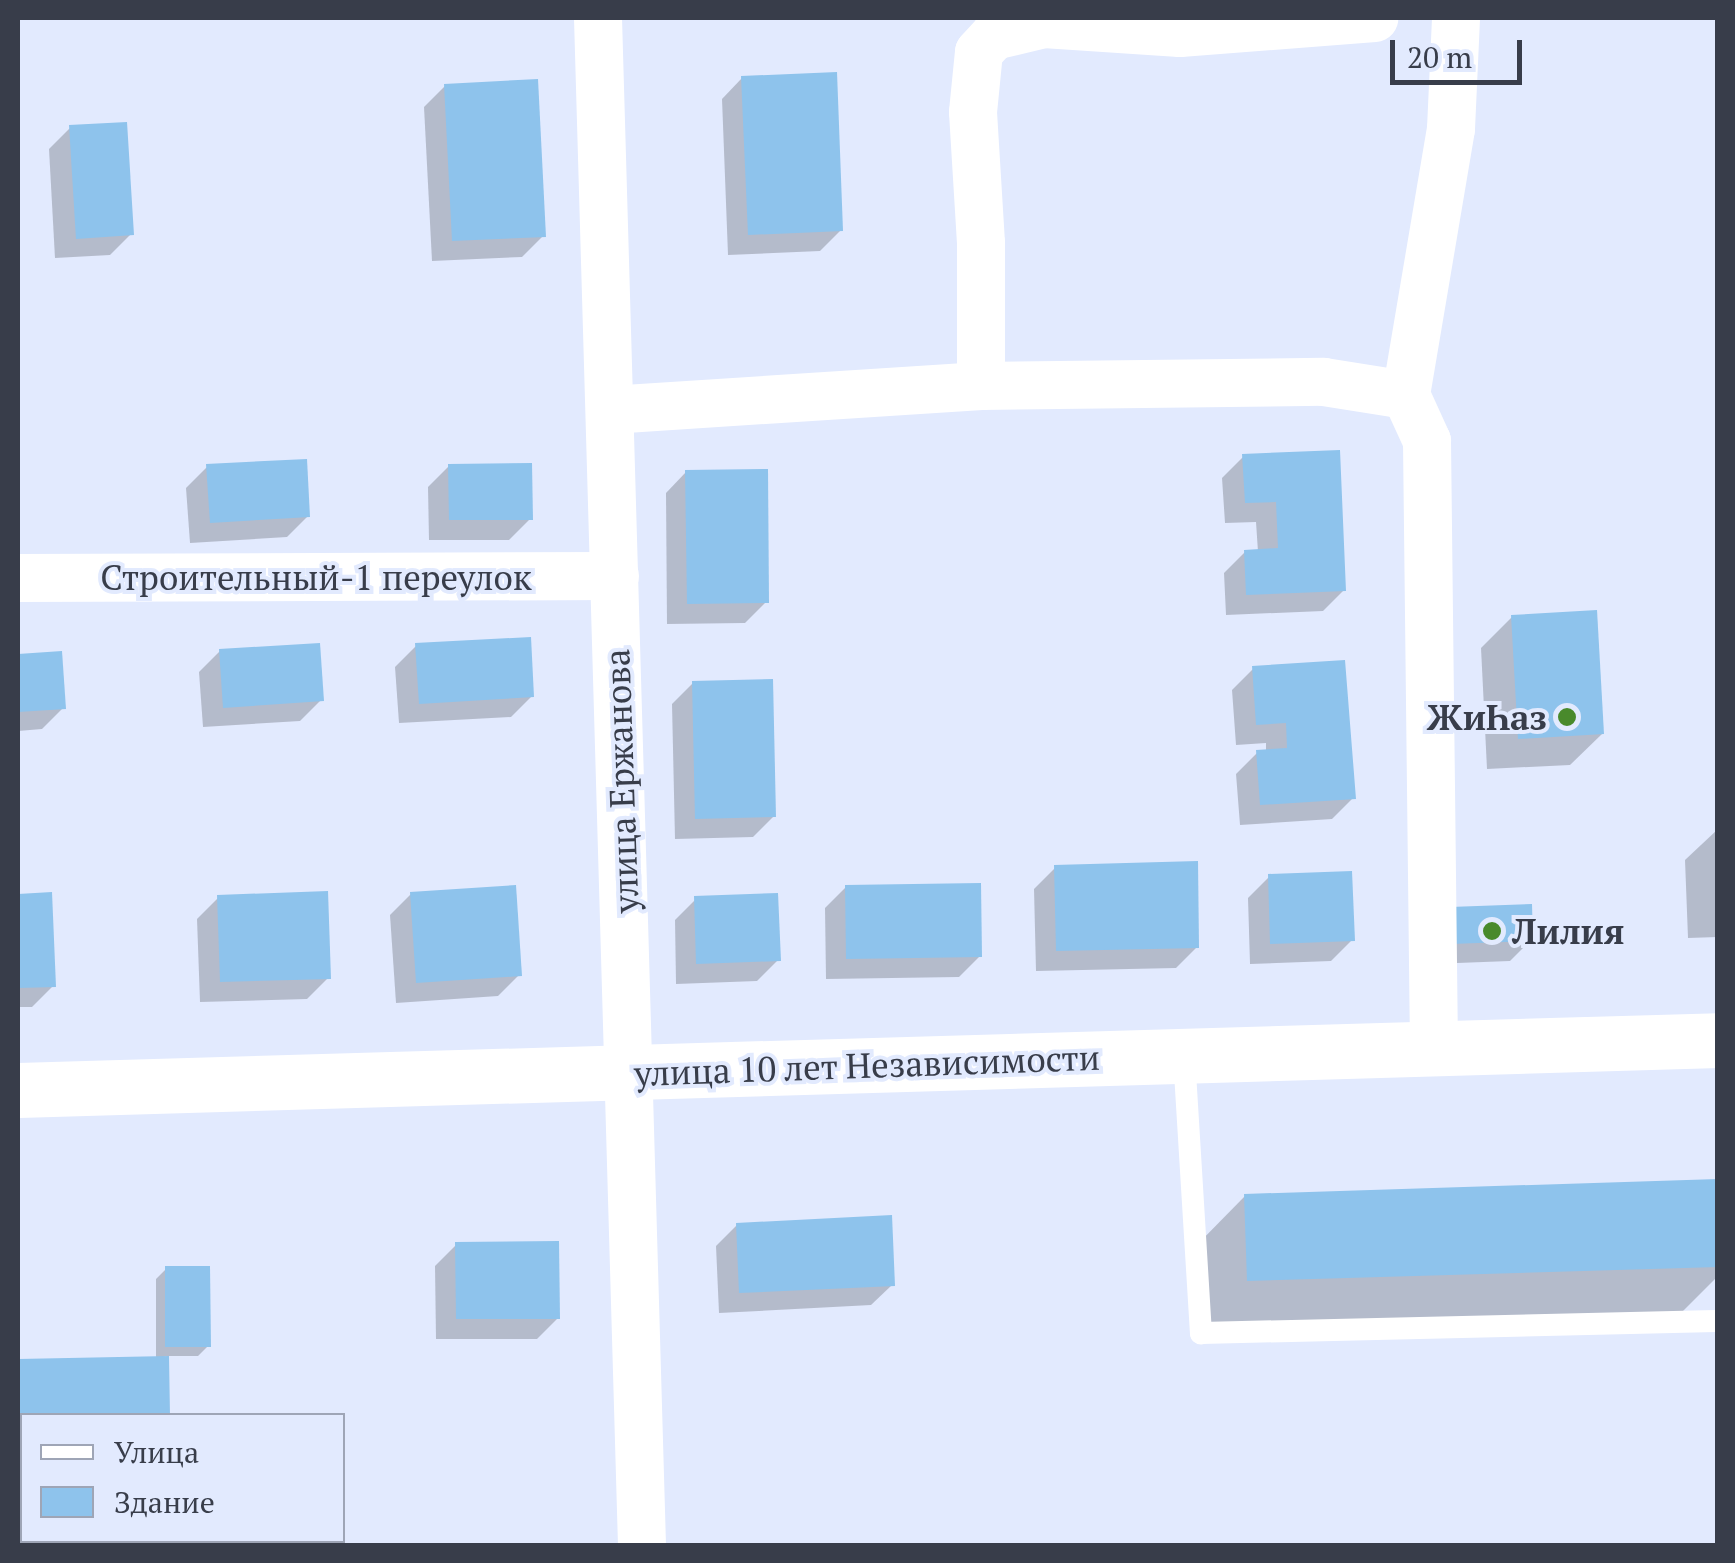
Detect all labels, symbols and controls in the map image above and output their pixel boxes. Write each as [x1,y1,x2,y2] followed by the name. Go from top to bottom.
[1395,20,1528,82] scale bar
[1407,37,1472,77] text: 20 m
[100,556,532,598] street label: Строительный-1 переулок
[595,648,647,914] street label: улица Ержанова
[1427,696,1547,738] place label: ЖиҺаз
[1556,706,1578,728] marker: ЖиҺаз
[1512,910,1624,952] place label: Лилия
[1481,920,1503,942] marker: Лилия
[633,1036,1101,1094] street label: улица 10 лет Независимости
[20,1413,345,1543] legend
[114,1432,199,1472] text: Улица
[114,1482,215,1522] text: Здание

